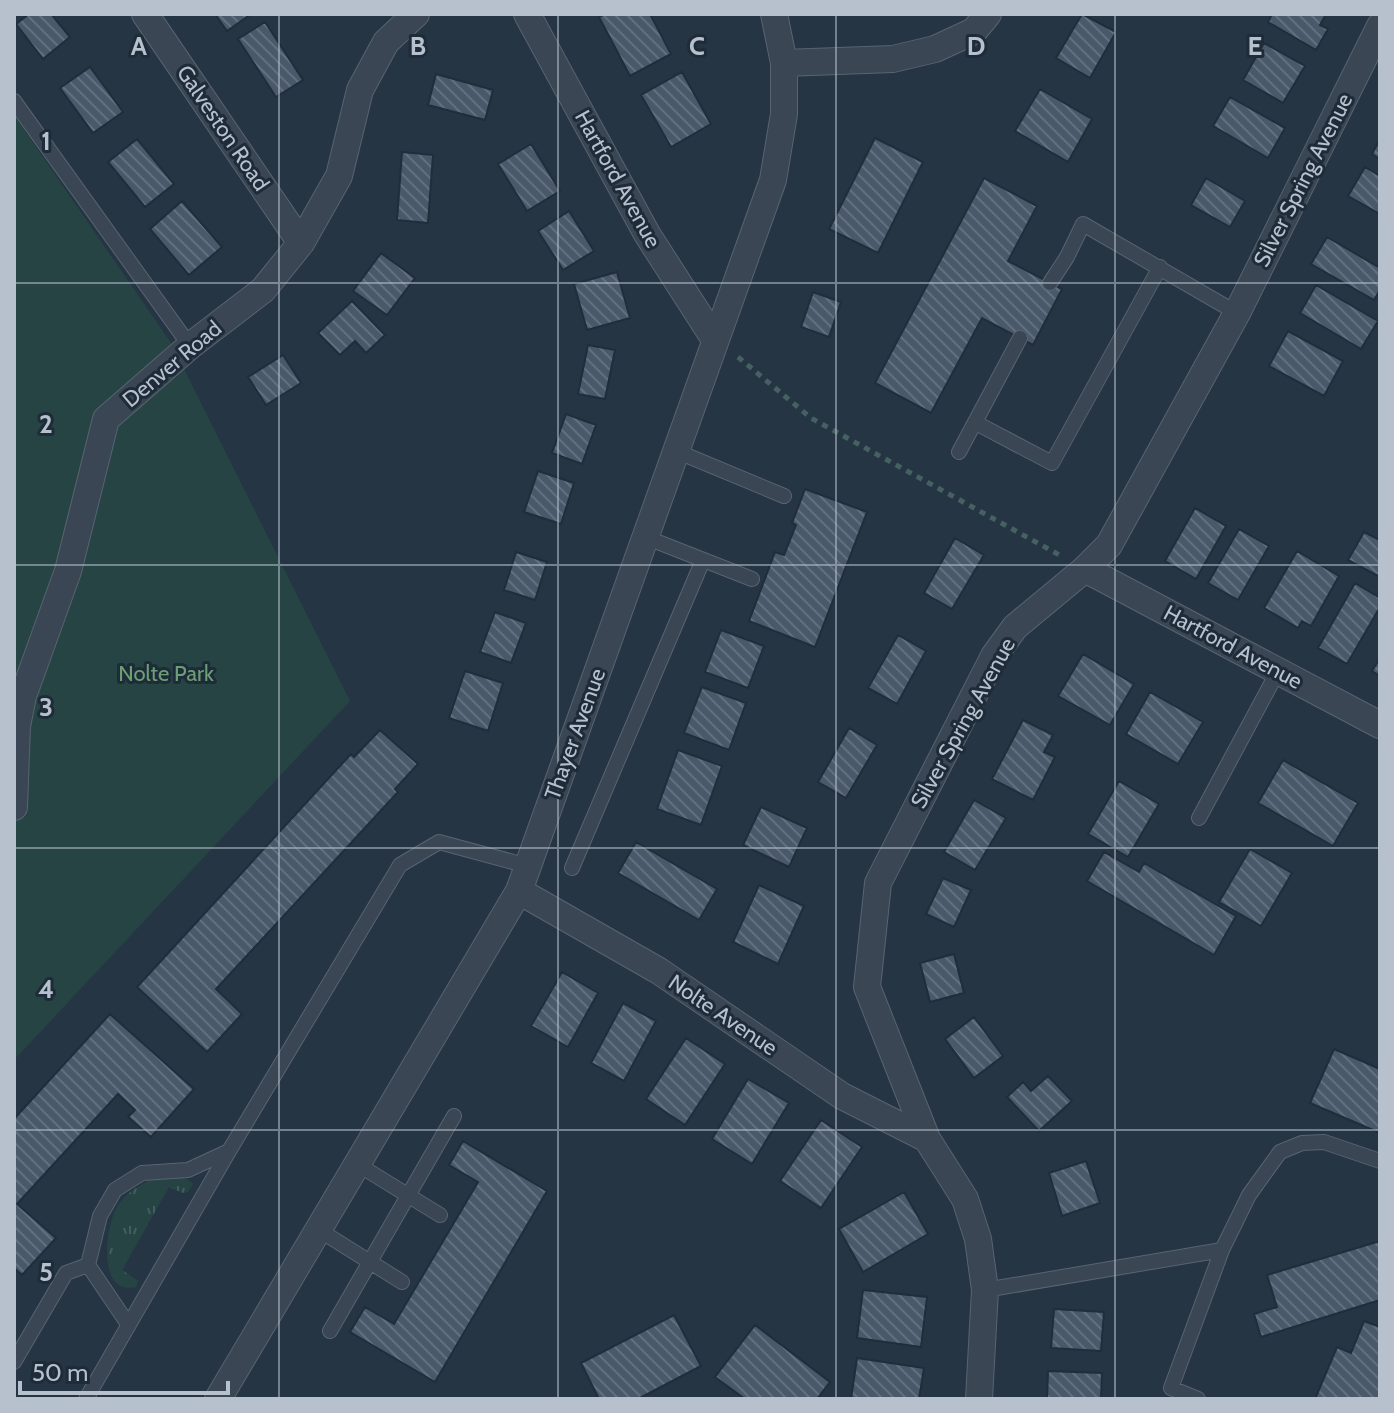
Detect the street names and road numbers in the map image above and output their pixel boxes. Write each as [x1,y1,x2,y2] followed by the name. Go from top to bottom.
[171,60,275,196] street label: Galveston Road
[1248,89,1358,271] street label: Silver Spring Avenue
[569,106,667,252] street label: Hartford Avenue
[117,315,227,413] street label: Denver Road
[1159,599,1307,695] street label: Hartford Avenue
[905,633,1021,813] street label: Silver Spring Avenue
[539,665,611,803] street label: Thayer Avenue
[663,969,783,1061] street label: Nolte Avenue

